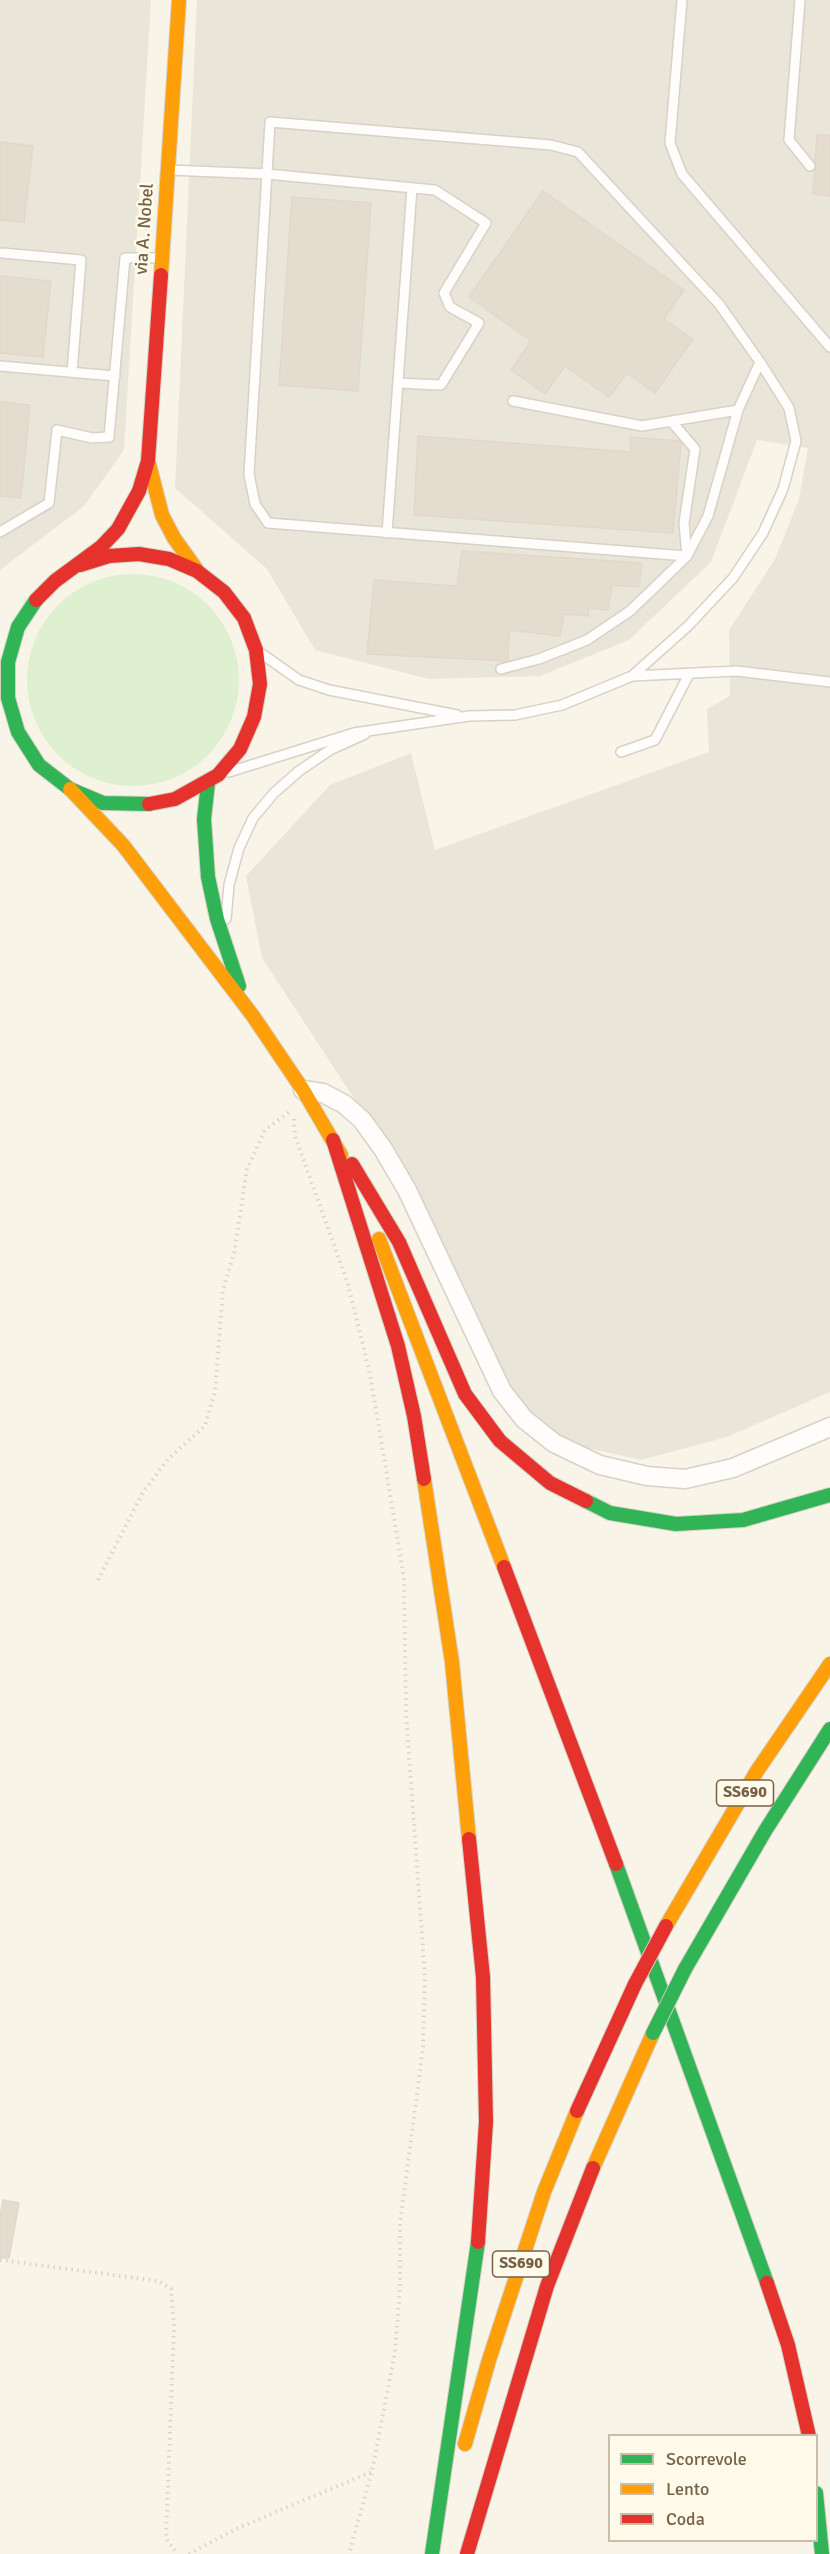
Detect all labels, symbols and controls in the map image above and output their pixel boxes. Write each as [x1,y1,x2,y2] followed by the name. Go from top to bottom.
[131,183,159,275] street label: via A. Nobel
[716,1780,774,1806] road number: SS690
[492,2251,550,2277] road number: SS690
[608,2434,818,2542] legend
[666,2448,747,2470] text: Scorrevole
[666,2478,709,2500] text: Lento
[666,2508,705,2530] text: Coda

